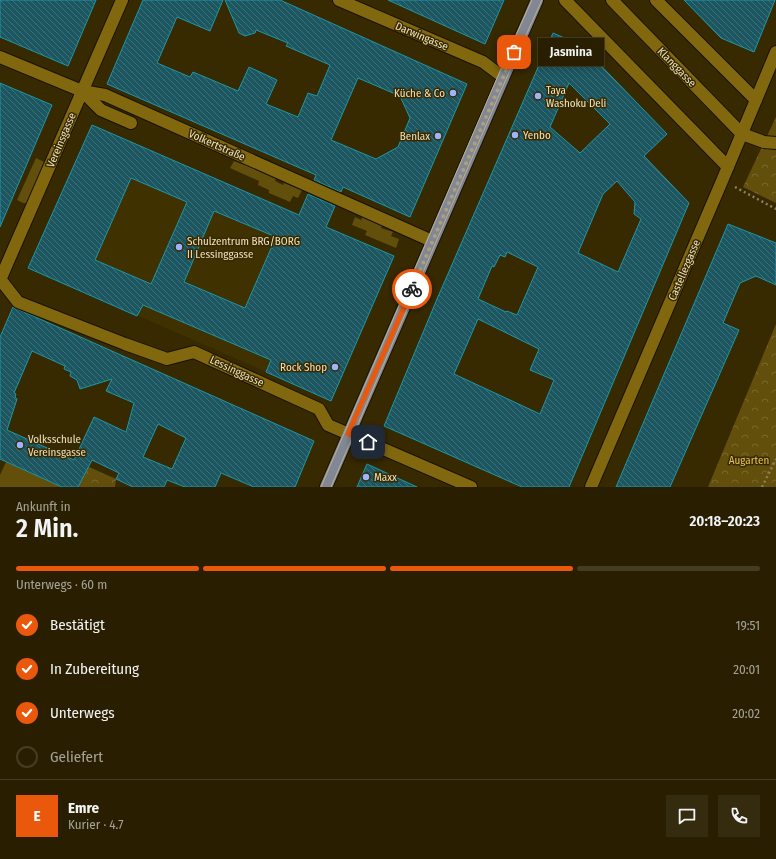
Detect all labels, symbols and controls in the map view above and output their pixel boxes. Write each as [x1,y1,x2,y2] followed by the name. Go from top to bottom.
[393,19,450,53] street label: Darwingasse
[497,35,531,69] pin
[538,38,604,66] callout: Jasmina
[503,41,525,63] icon: bag
[550,44,592,59] text: Jasmina
[655,45,699,90] street label: Klanggasse
[546,84,607,110] place label: Taya Washoku Deli
[394,87,445,100] place label: Küche & Co
[448,88,458,98] marker: Küche & Co
[533,91,543,101] marker: Taya Washoku Deli
[44,111,79,169] street label: Vereinsgasse
[187,127,247,164] street label: Volkertstraße
[523,129,551,142] place label: Yenbo
[400,130,430,143] place label: Benlax
[510,130,520,140] marker: Yenbo
[433,131,443,141] marker: Benlax
[187,235,300,261] place label: Schulzentrum BRG/BORG II Lessinggasse
[666,238,703,303] street label: Castellezgasse
[174,242,184,252] marker: Schulzentrum BRG/BORG II Lessinggasse
[392,269,432,309] courier
[401,278,423,300] icon: bike
[208,353,266,390] street label: Lessinggasse
[280,361,327,374] place label: Rock Shop
[330,362,340,372] marker: Rock Shop
[351,425,385,459] pin
[357,431,379,453] icon: home
[28,433,86,459] place label: Volksschule Vereinsgasse
[15,440,25,450] marker: Volksschule Vereinsgasse
[729,454,769,467] park label: Augarten
[374,471,397,484] place label: Maxx
[361,472,371,482] marker: Maxx
[16,499,71,514] text: Ankunft in
[689,512,760,530] text: 20:18–20:23
[16,513,78,544] text: 2 Min.
[16,577,107,592] text: Unterwegs · 60 m
[16,614,38,636] icon: check
[50,616,105,634] text: Bestätigt
[735,618,760,633] text: 19:51
[16,658,38,680] icon: check
[50,660,139,678] text: In Zubereitung
[733,662,760,677] text: 20:01
[16,702,38,724] icon: check
[50,704,115,722] text: Unterwegs
[732,706,760,721] text: 20:02
[50,748,103,766] text: Geliefert
[666,795,708,837] button: chat
[718,795,760,837] button: phone
[68,799,99,817] text: Emre
[33,807,41,825] text: E
[68,817,124,832] text: Kurier · 4.7

